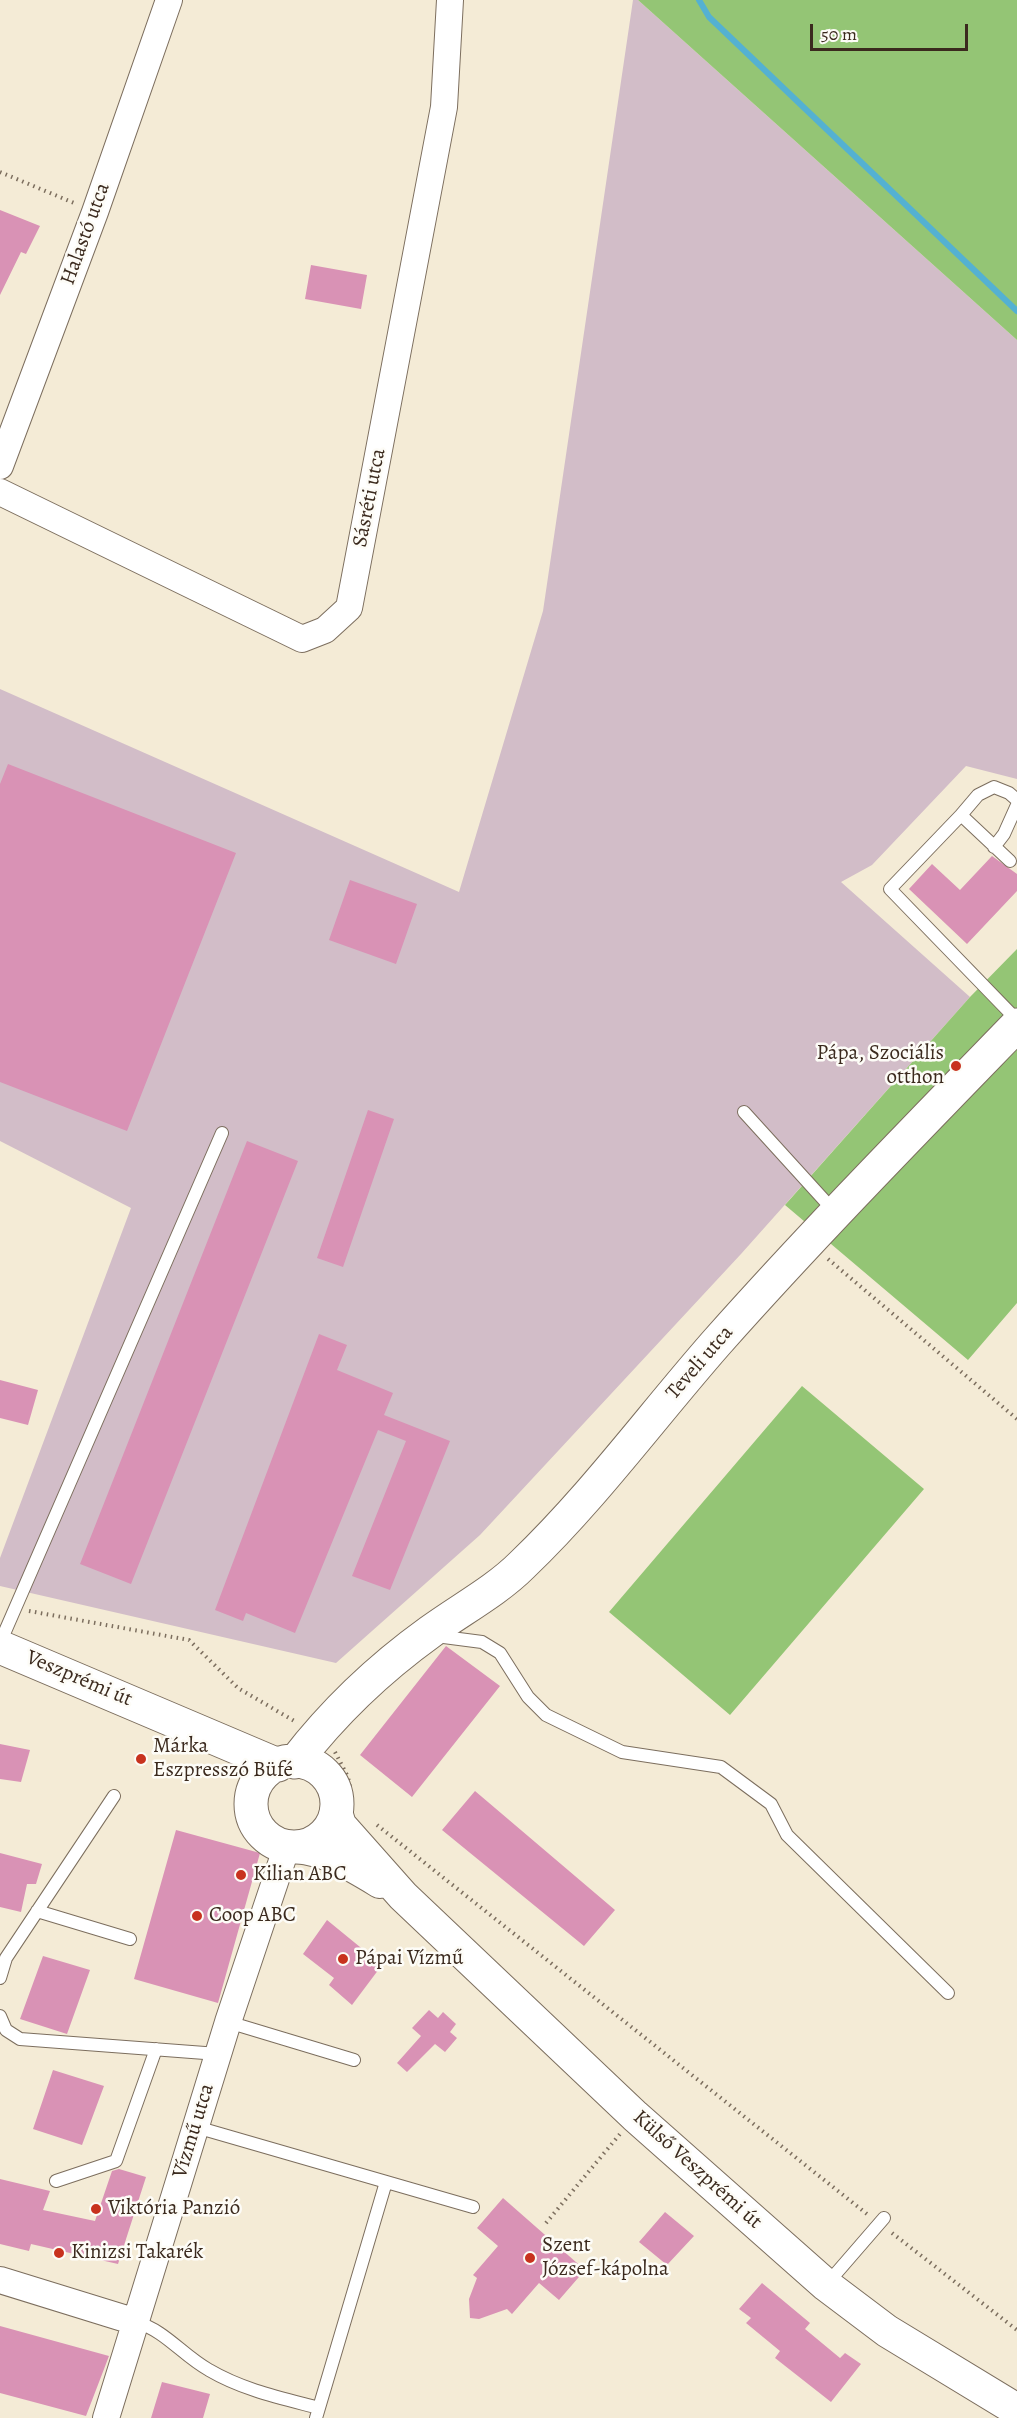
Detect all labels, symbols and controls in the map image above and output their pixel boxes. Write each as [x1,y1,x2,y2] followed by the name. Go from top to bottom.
[813,12,970,50] scale bar
[821,22,857,46] text: 50 m
[56,179,116,289] street label: Halastó utca
[348,447,392,549] street label: Sásréti utca
[817,1041,944,1091] place label: Pápa, Szociális otthon
[949,1059,963,1073] marker: Pápa, Szociális otthon
[661,1321,739,1405] street label: Teveli utca
[22,1645,136,1713] street label: Veszprémi út
[153,1734,293,1784] place label: Márka Eszpresszó Büfé
[134,1752,148,1766] marker: Márka Eszpresszó Büfé
[253,1862,347,1888] place label: Kilian ABC
[234,1868,248,1882] marker: Kilian ABC
[209,1903,296,1929] place label: Coop ABC
[190,1909,204,1923] marker: Coop ABC
[355,1946,463,1972] place label: Pápai Vízmű
[336,1952,350,1966] marker: Pápai Vízmű
[168,2081,220,2181] street label: Vízmű utca
[627,2105,767,2235] street label: Külső Veszprémi út
[108,2196,240,2222] place label: Viktória Panzió
[89,2202,103,2216] marker: Viktória Panzió
[542,2233,669,2283] place label: Szent József-kápolna
[71,2240,203,2266] place label: Kinizsi Takarék
[52,2246,66,2260] marker: Kinizsi Takarék
[523,2251,537,2265] marker: Szent József-kápolna

